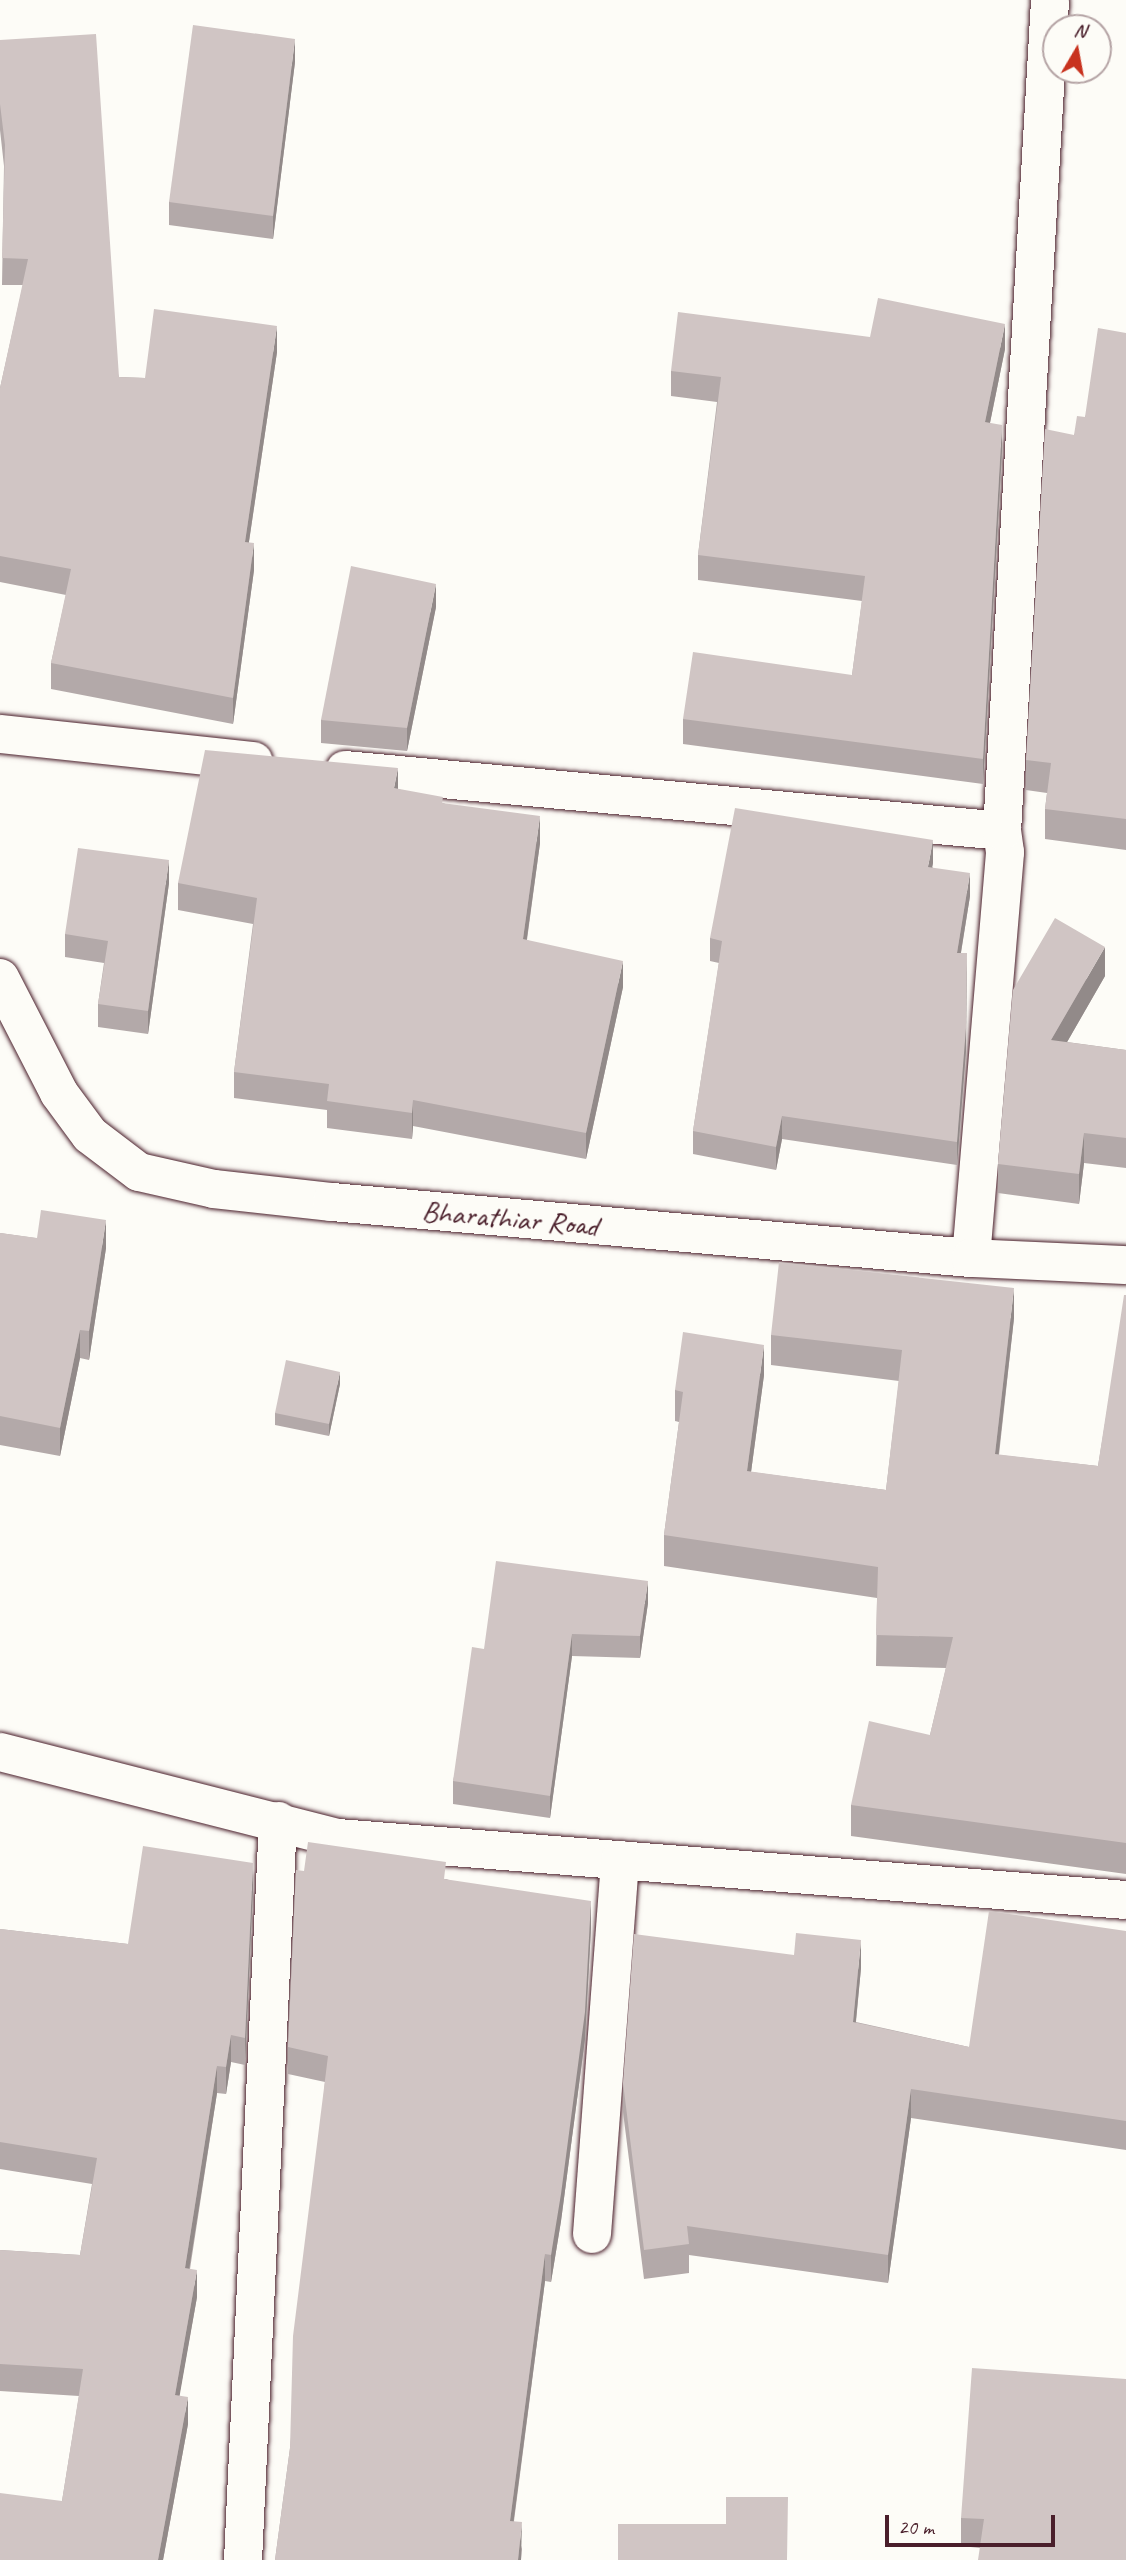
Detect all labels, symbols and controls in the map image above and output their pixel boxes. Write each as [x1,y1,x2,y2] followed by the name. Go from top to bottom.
[1042,14,1112,84] north arrow
[1072,17,1088,43] text: N
[421,1192,599,1244] street label: Bharathiar Road
[888,2500,1058,2544] scale bar
[898,2514,934,2540] text: 20 m

